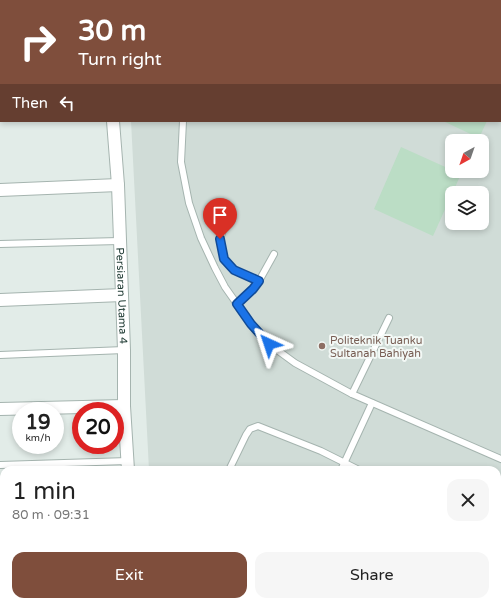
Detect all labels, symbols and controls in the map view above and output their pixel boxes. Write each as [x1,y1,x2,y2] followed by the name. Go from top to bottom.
[78,14,146,48] text: 30 m
[12,16,64,68] icon: right
[78,48,162,70] text: Turn right
[56,92,78,114] icon: left
[12,94,48,112] text: Then
[445,134,489,178] north arrow
[445,134,489,230] map controls
[445,186,489,230] button: layers
[203,198,237,239] pin
[209,204,231,226] icon: arrive
[114,247,130,344] street label: Persiaran Utama 4
[248,323,290,365] position arrow
[330,334,422,360] place label: Politeknik Tuanku Sultanah Bahiyah
[317,341,327,351] marker: Politeknik Tuanku Sultanah Bahiyah
[72,402,124,454] speed limit sign: 20
[25,411,51,435] text: 19
[25,432,51,444] text: km/h
[12,477,76,506] text: 1 min
[447,479,489,521] button: close
[12,507,90,523] text: 80 m · 09:31
[12,552,247,598] button: Exit
[255,552,489,598] button: Share

